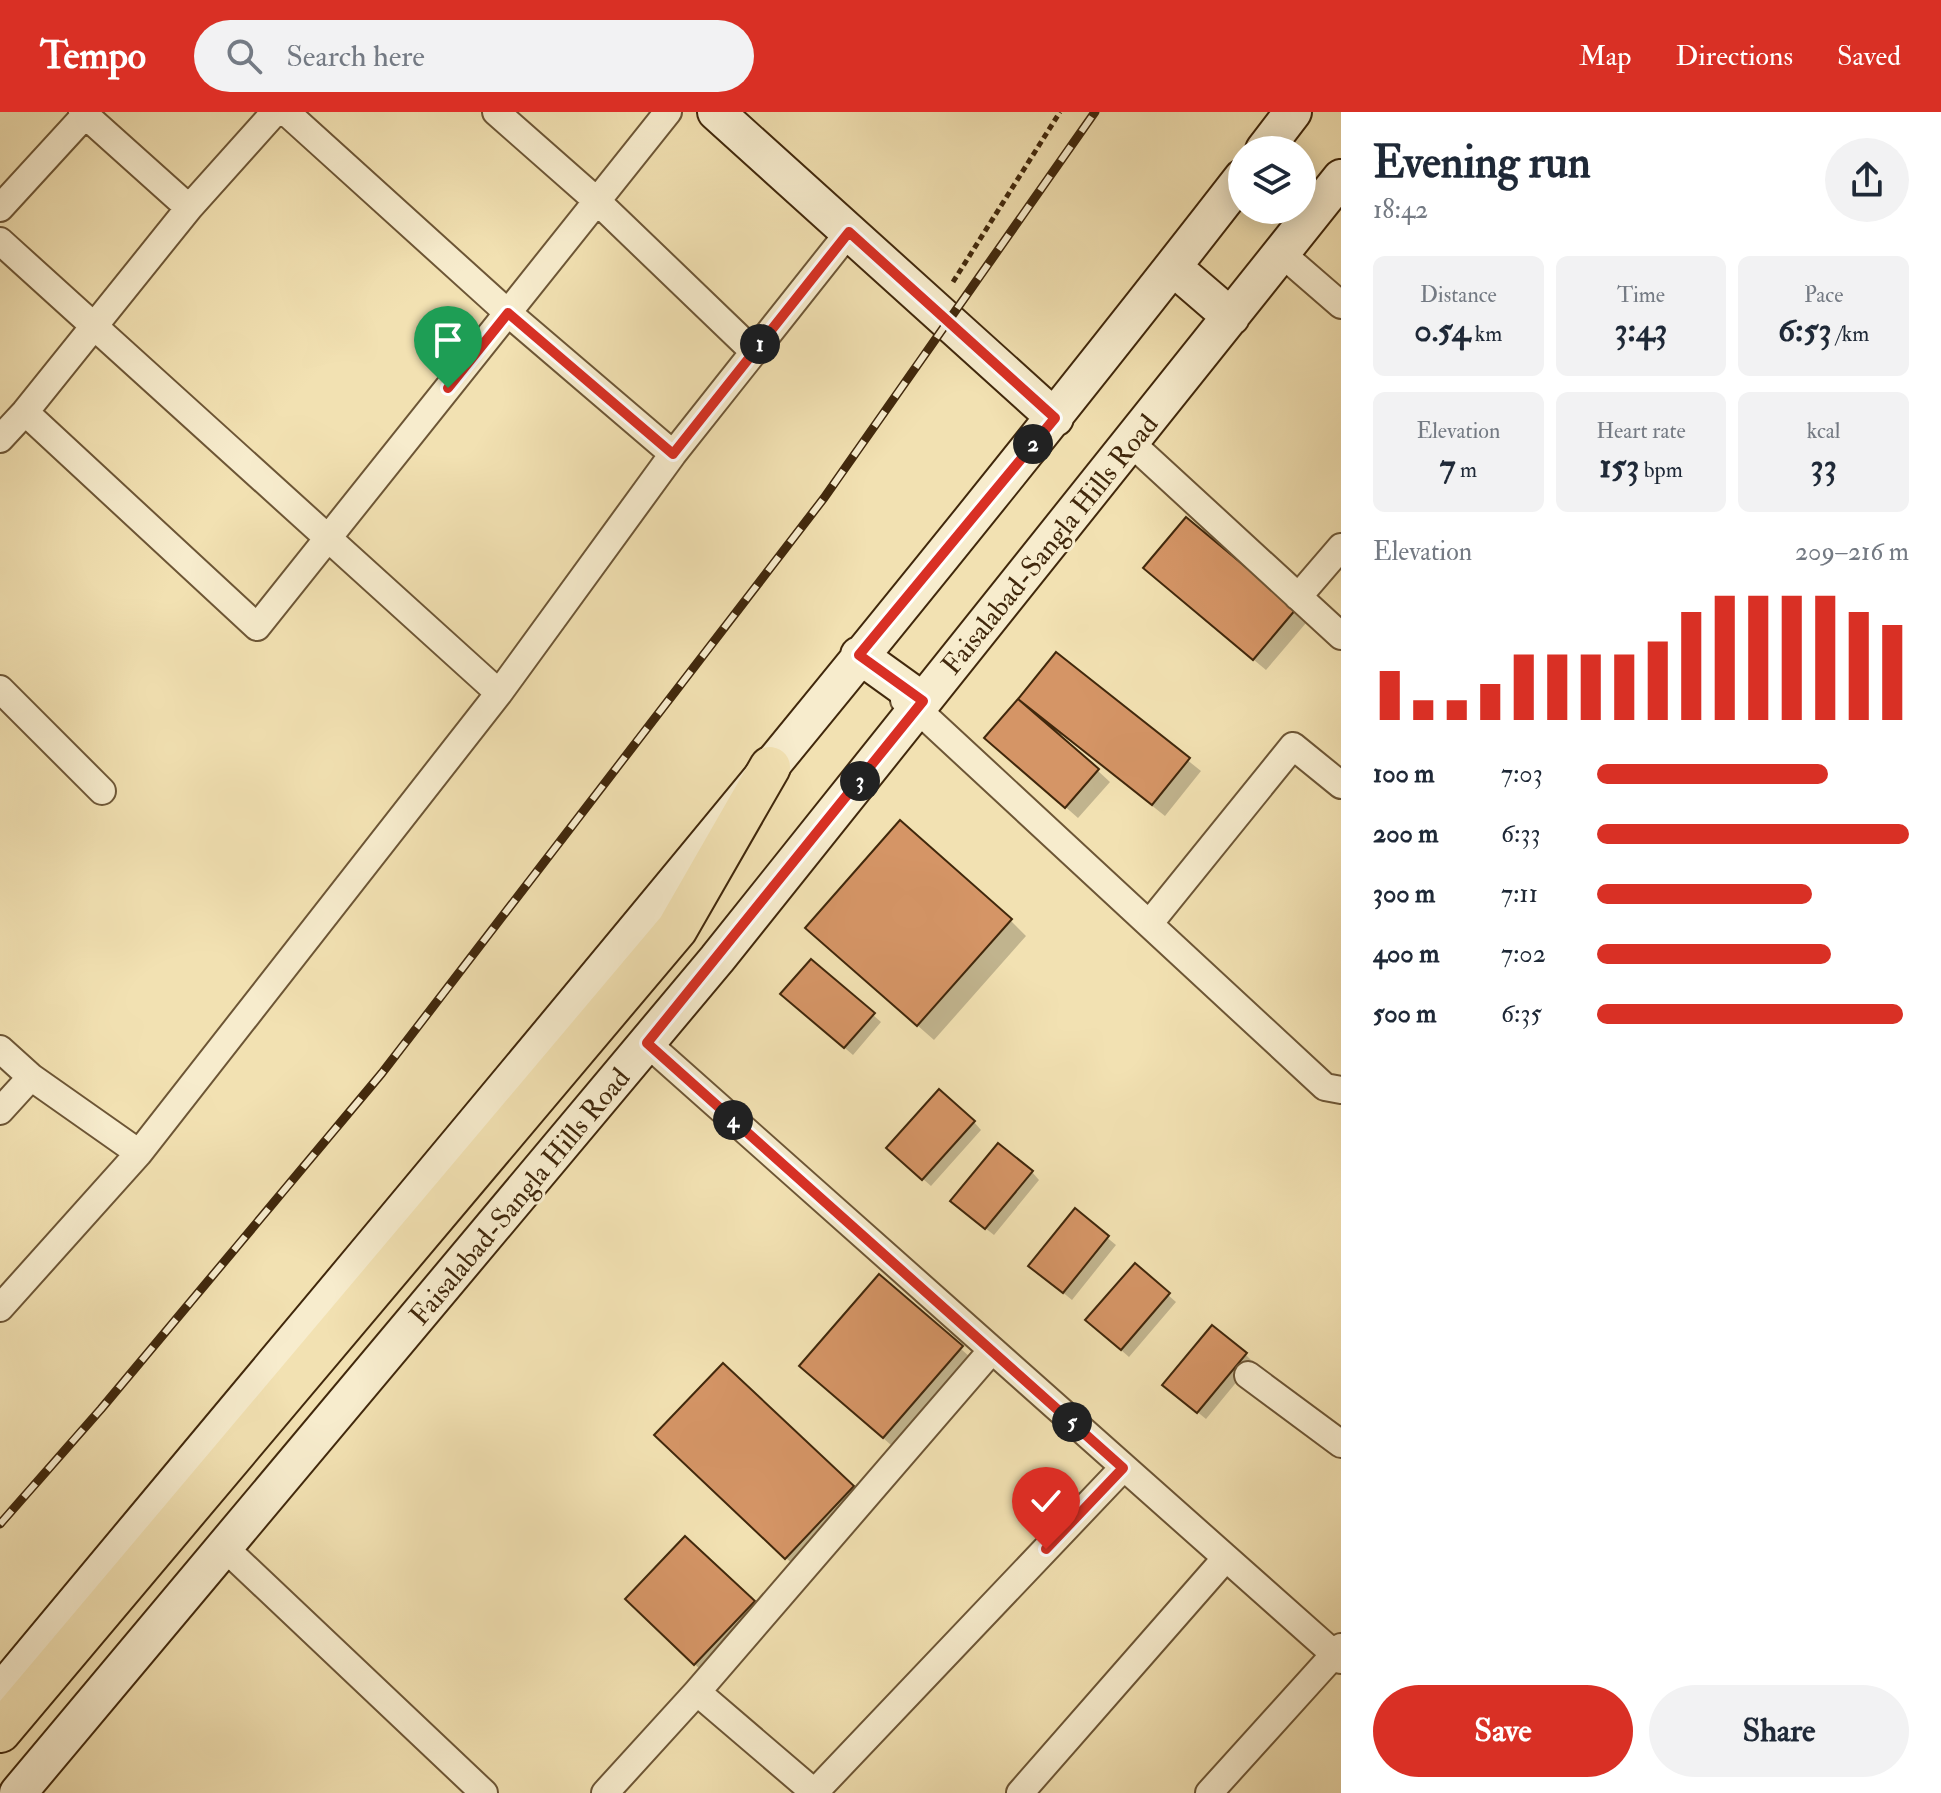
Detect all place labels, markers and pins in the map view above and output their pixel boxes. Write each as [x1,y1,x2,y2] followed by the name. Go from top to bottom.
[414,306,482,388] pin
[740,324,780,364] pin: 1
[1013,424,1053,464] pin: 2
[840,761,880,801] pin: 3
[713,1100,753,1140] pin: 4
[1052,1402,1092,1442] pin: 5
[1012,1467,1080,1549] pin

